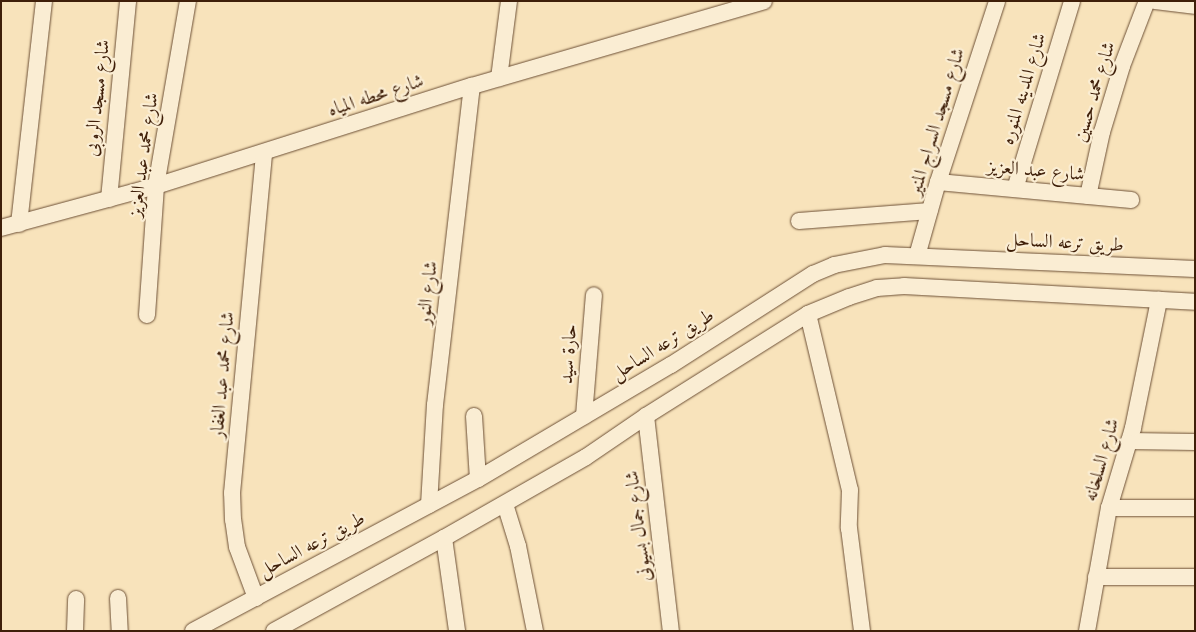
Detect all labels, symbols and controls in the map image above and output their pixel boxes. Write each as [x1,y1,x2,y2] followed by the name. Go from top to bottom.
[996,30,1052,148] street label: شارع المدينه المنوره
[81,38,115,158] street label: شارع مسجد الروبى
[1069,39,1121,145] street label: شارع محمد حسين
[904,45,970,199] street label: شارع مسجد السراج المنير
[325,70,427,122] street label: شارع محطه المياه
[124,91,164,219] street label: شارع محمد عبد العزيز
[987,155,1085,187] street label: شارع عبد العزيز
[1006,229,1124,257] street label: طريق ترعه الساحل
[413,260,443,326] street label: شارع النور
[607,304,719,386] street label: طريق ترعه الساحل
[206,311,240,439] street label: شارع محمد عبد الغفار
[556,323,582,385] street label: حارة سيد
[1079,416,1125,504] street label: شارع السلخانه
[621,469,657,583] street label: شارع جمال بسيونى
[255,507,369,583] street label: طريق ترعه الساحل

